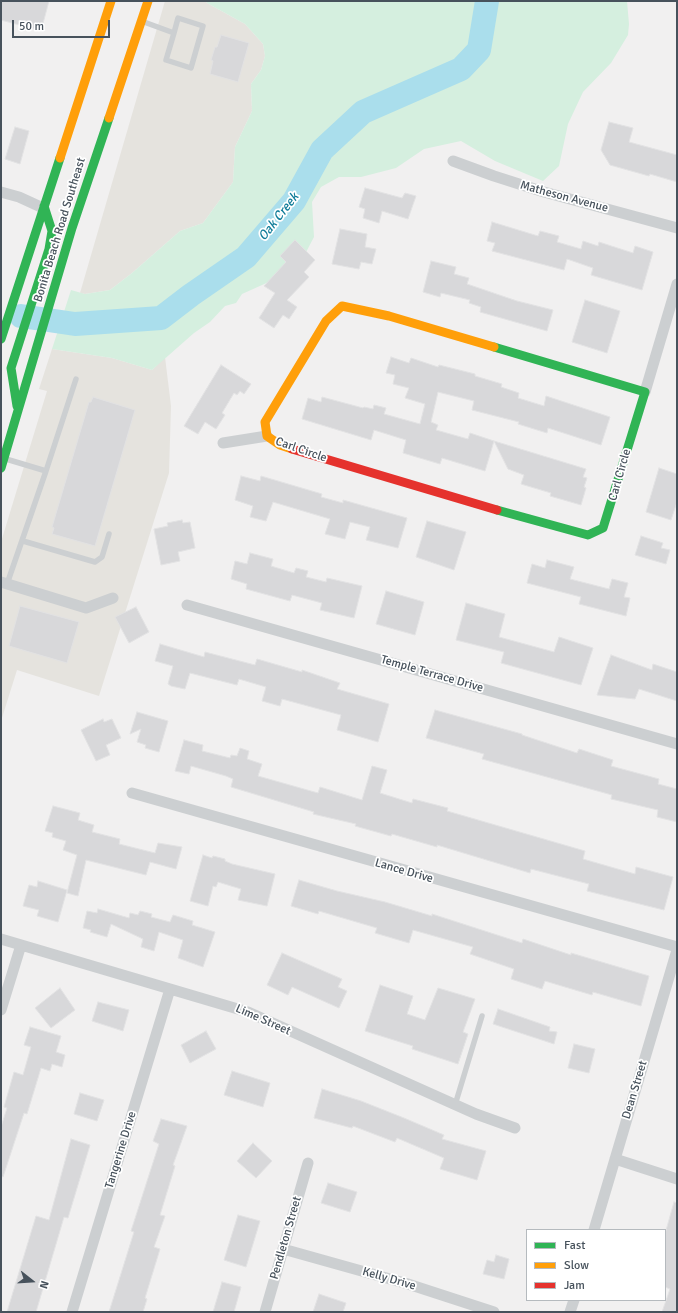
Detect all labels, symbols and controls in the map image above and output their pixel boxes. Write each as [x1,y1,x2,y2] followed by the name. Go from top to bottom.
[14,12,112,38] scale bar
[19,19,44,34] text: 50 m
[31,156,89,304] street label: Bonita Beach Road Southeast
[518,178,610,216] street label: Matheson Avenue
[256,190,302,244] water label: Oak Creek
[273,434,329,466] street label: Carl Circle
[606,447,634,503] street label: Carl Circle
[379,653,485,695] street label: Temple Terrace Drive
[373,856,435,886] street label: Lance Drive
[233,1001,293,1039] street label: Lime Street
[619,1059,651,1121] street label: Dean Street
[102,1110,140,1190] street label: Tangerine Drive
[267,1195,305,1281] street label: Pendleton Street
[526,1229,666,1301] legend
[564,1238,585,1253] text: Fast
[564,1258,589,1273] text: Slow
[12,1261,52,1301] north arrow
[361,1265,417,1293] street label: Kelly Drive
[564,1278,585,1293] text: Jam
[37,1279,51,1290] text: N

